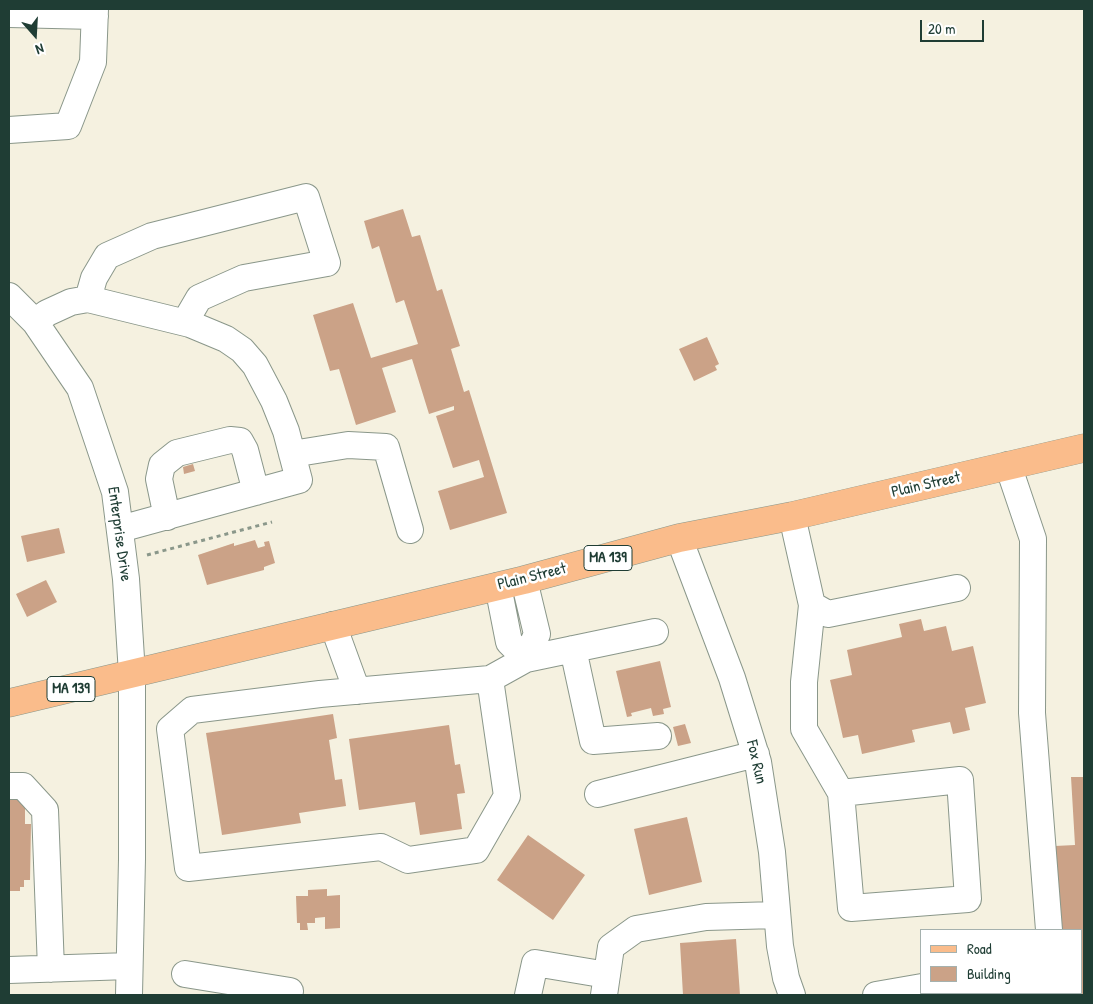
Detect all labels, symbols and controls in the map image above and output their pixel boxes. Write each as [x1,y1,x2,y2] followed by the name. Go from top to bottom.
[10,10,60,60] north arrow
[923,10,987,42] scale bar
[928,18,955,39] text: 20 m
[33,39,47,60] text: N
[890,468,962,502] street label: Plain Street
[103,486,135,582] street label: Enterprise Drive
[584,546,632,570] road number: MA 139
[496,559,568,595] street label: Plain Street
[47,676,95,702] road number: MA 139
[742,738,770,786] street label: Fox Run
[920,929,1083,994] legend
[967,938,992,959] text: Road
[967,963,1011,984] text: Building

